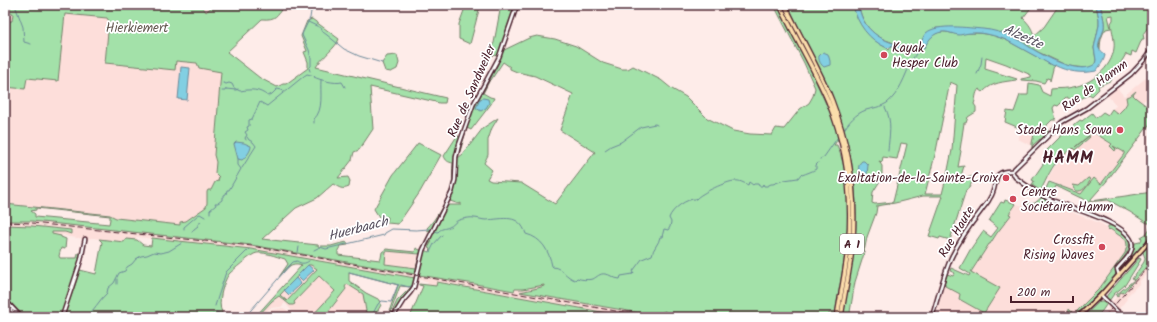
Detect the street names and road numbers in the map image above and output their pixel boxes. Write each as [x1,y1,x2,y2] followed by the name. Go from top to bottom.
[442,40,502,141] street label: Rue de Sandweiler
[1057,55,1133,117] street label: Rue de Hamm
[933,202,981,262] street label: Rue Haute
[840,234,864,254] road number: A 1

